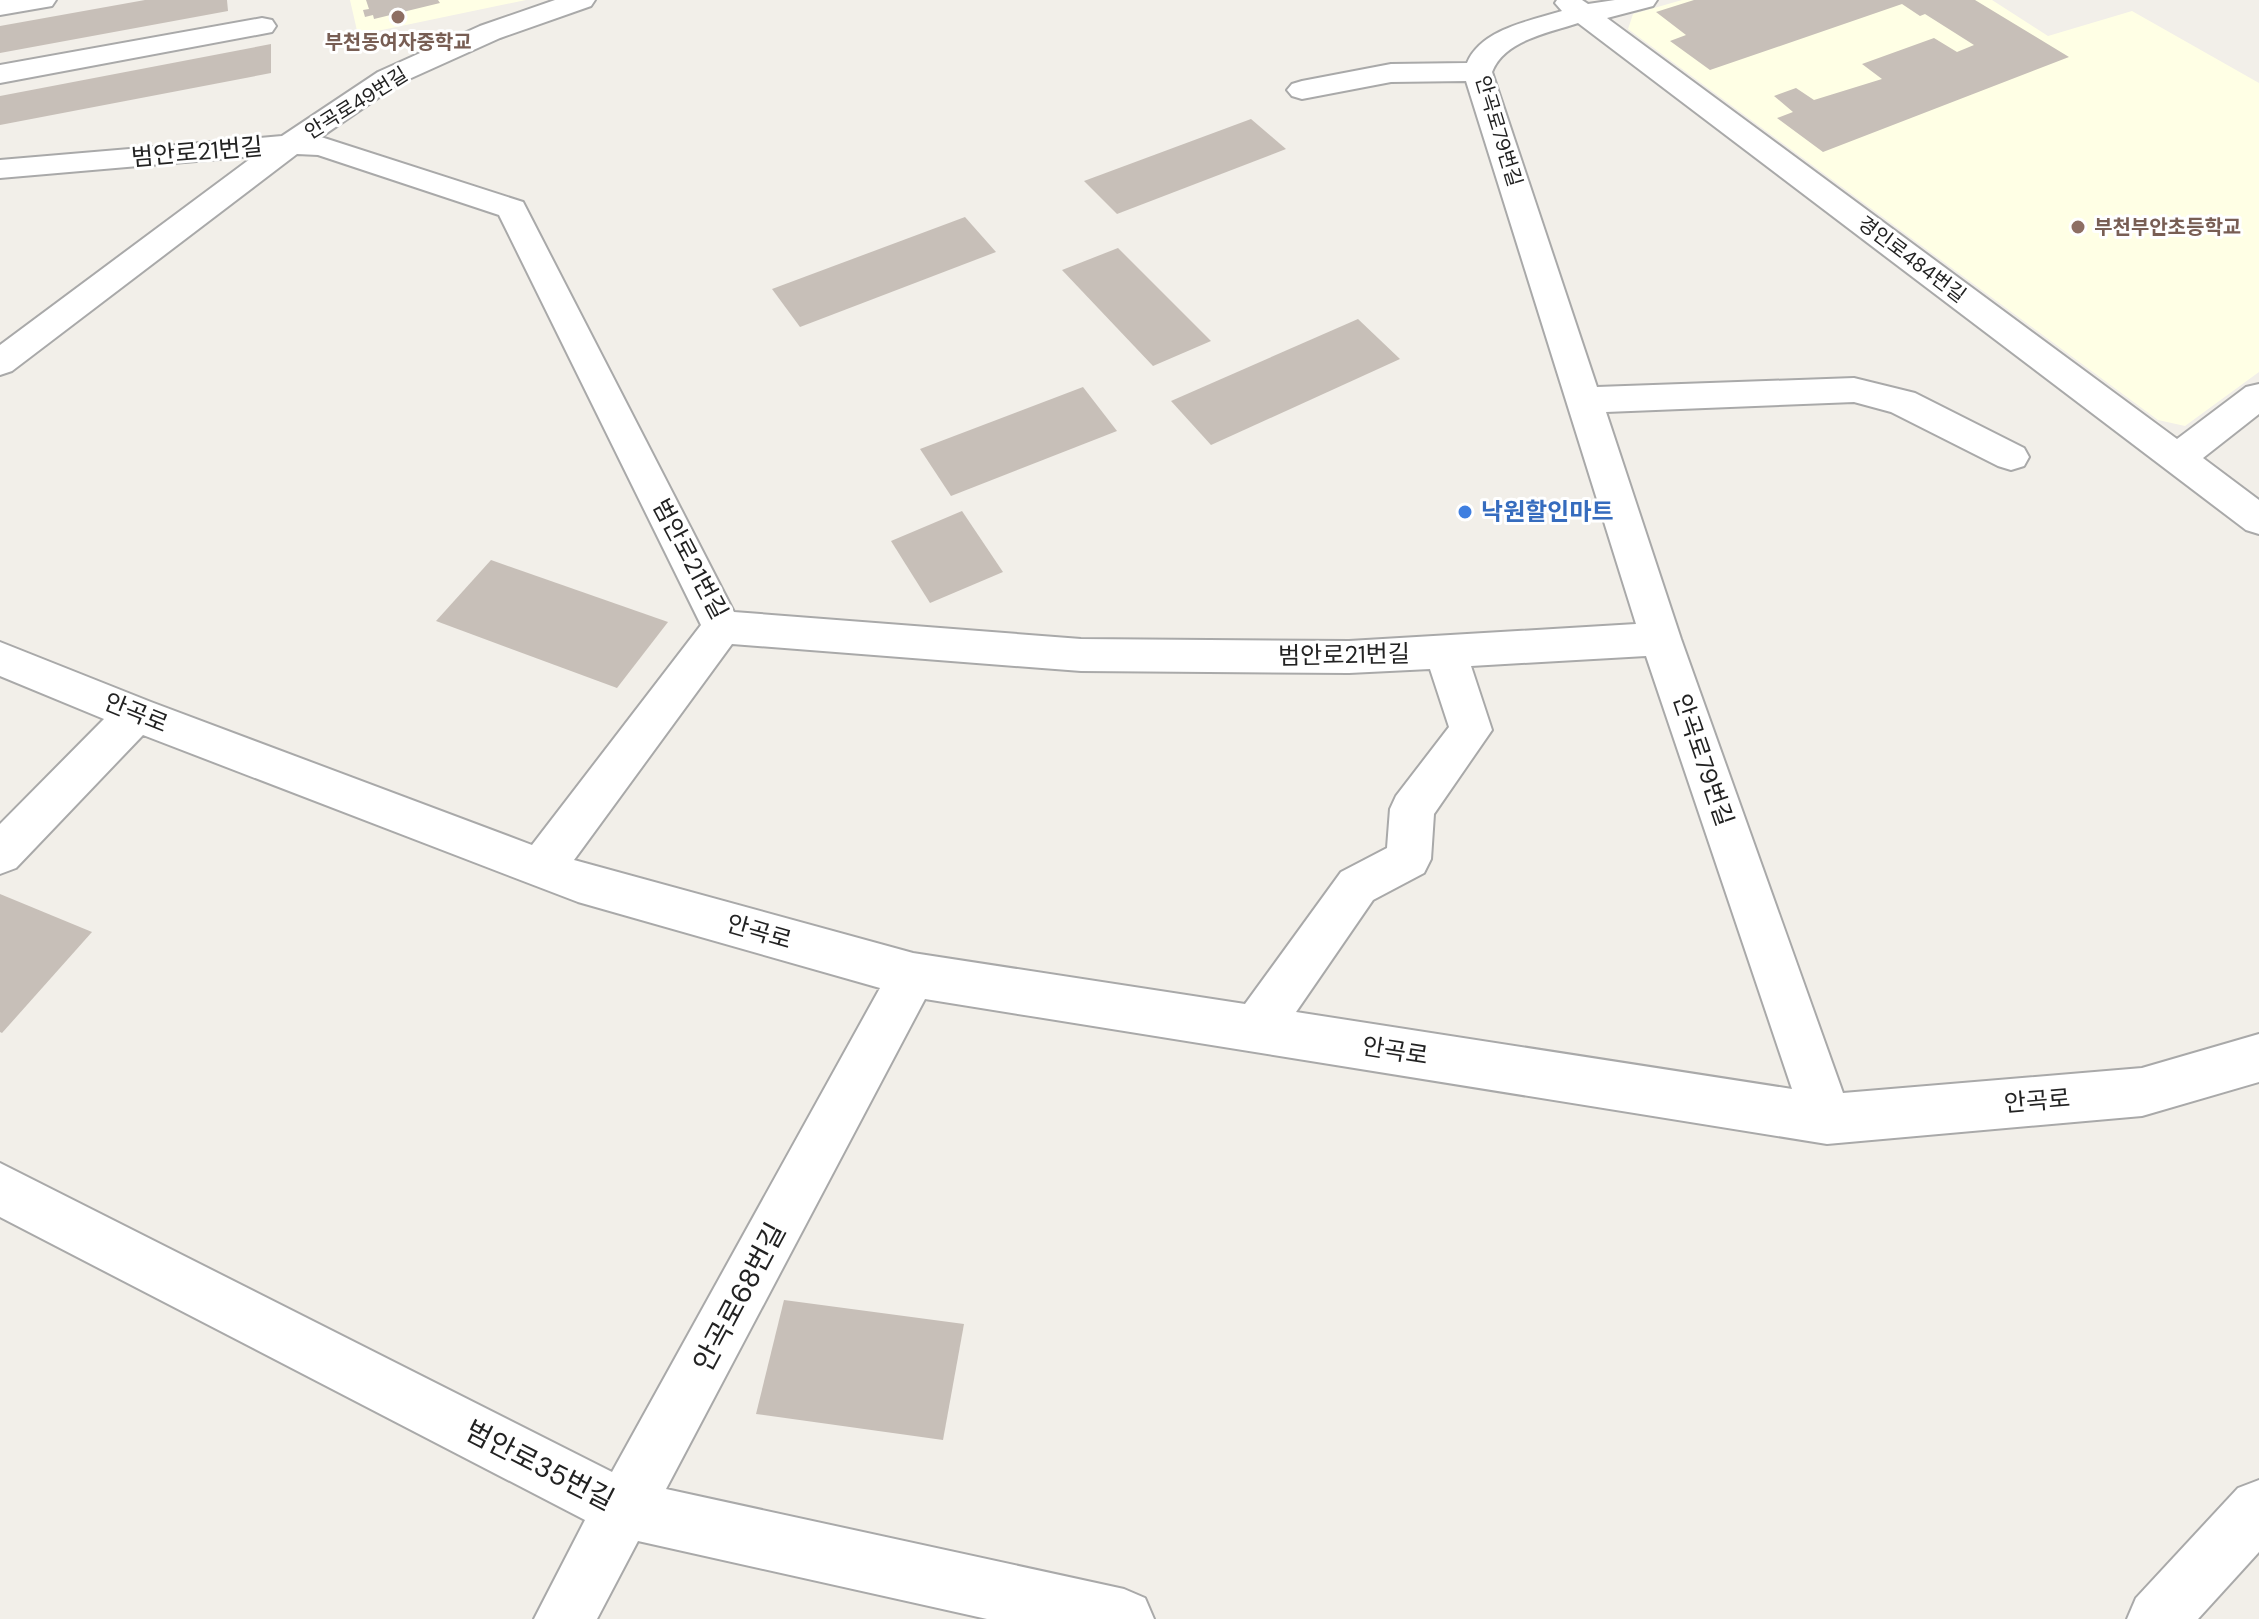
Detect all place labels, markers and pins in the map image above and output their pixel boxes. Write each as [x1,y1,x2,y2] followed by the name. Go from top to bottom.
[389,8,407,26] marker: 부천동여자중학교
[324,29,472,55] place label: 부천동여자중학교
[2094,214,2241,240] place label: 부천부안초등학교
[2069,218,2087,236] marker: 부천부안초등학교
[1481,496,1613,527] place label: 낙원할인마트
[1456,503,1474,521] marker: 낙원할인마트

